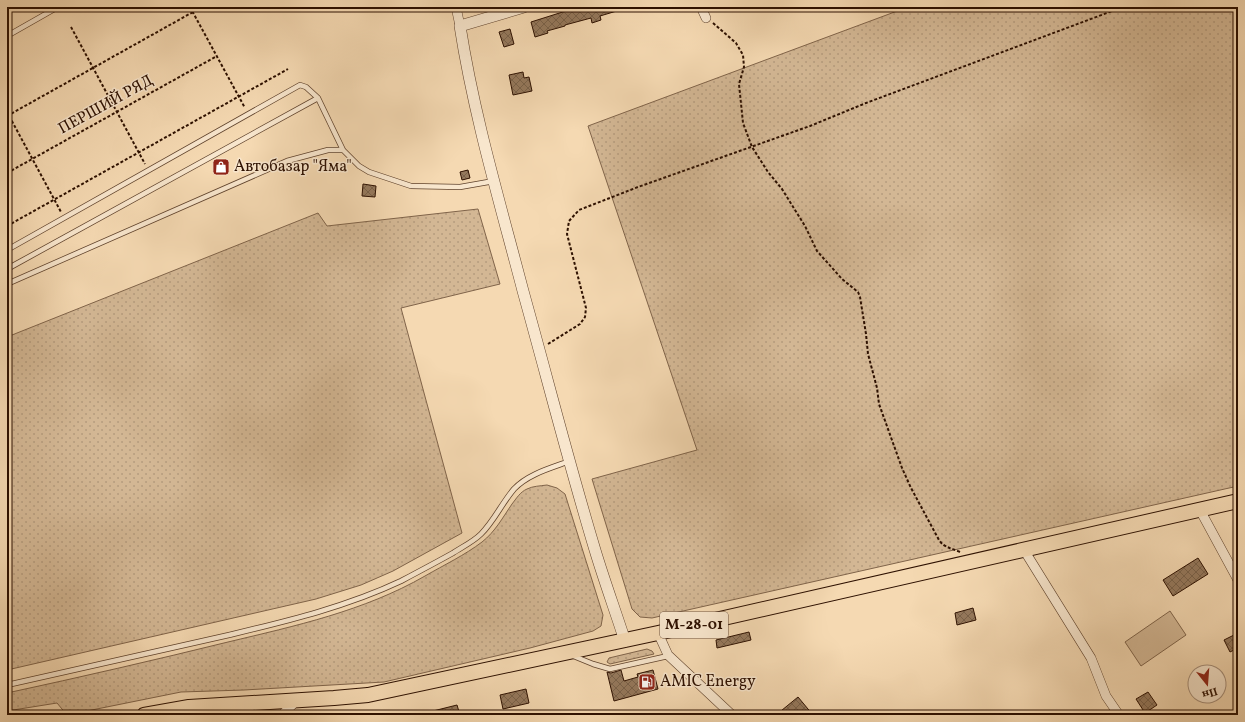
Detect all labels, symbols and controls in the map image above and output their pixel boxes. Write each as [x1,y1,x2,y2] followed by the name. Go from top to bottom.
[55,70,157,140] street label: ПЕРШИЙ РЯД
[234,156,352,178] place label: Автобазар "Яма"
[211,157,231,177] shop icon: Автобазар "Яма"
[660,612,728,638] road number: М-28-01
[1187,664,1227,704] north arrow
[660,671,756,693] place label: AMIC Energy
[637,672,657,692] fuel station icon: AMIC Energy
[1200,683,1219,702] text: Пн

